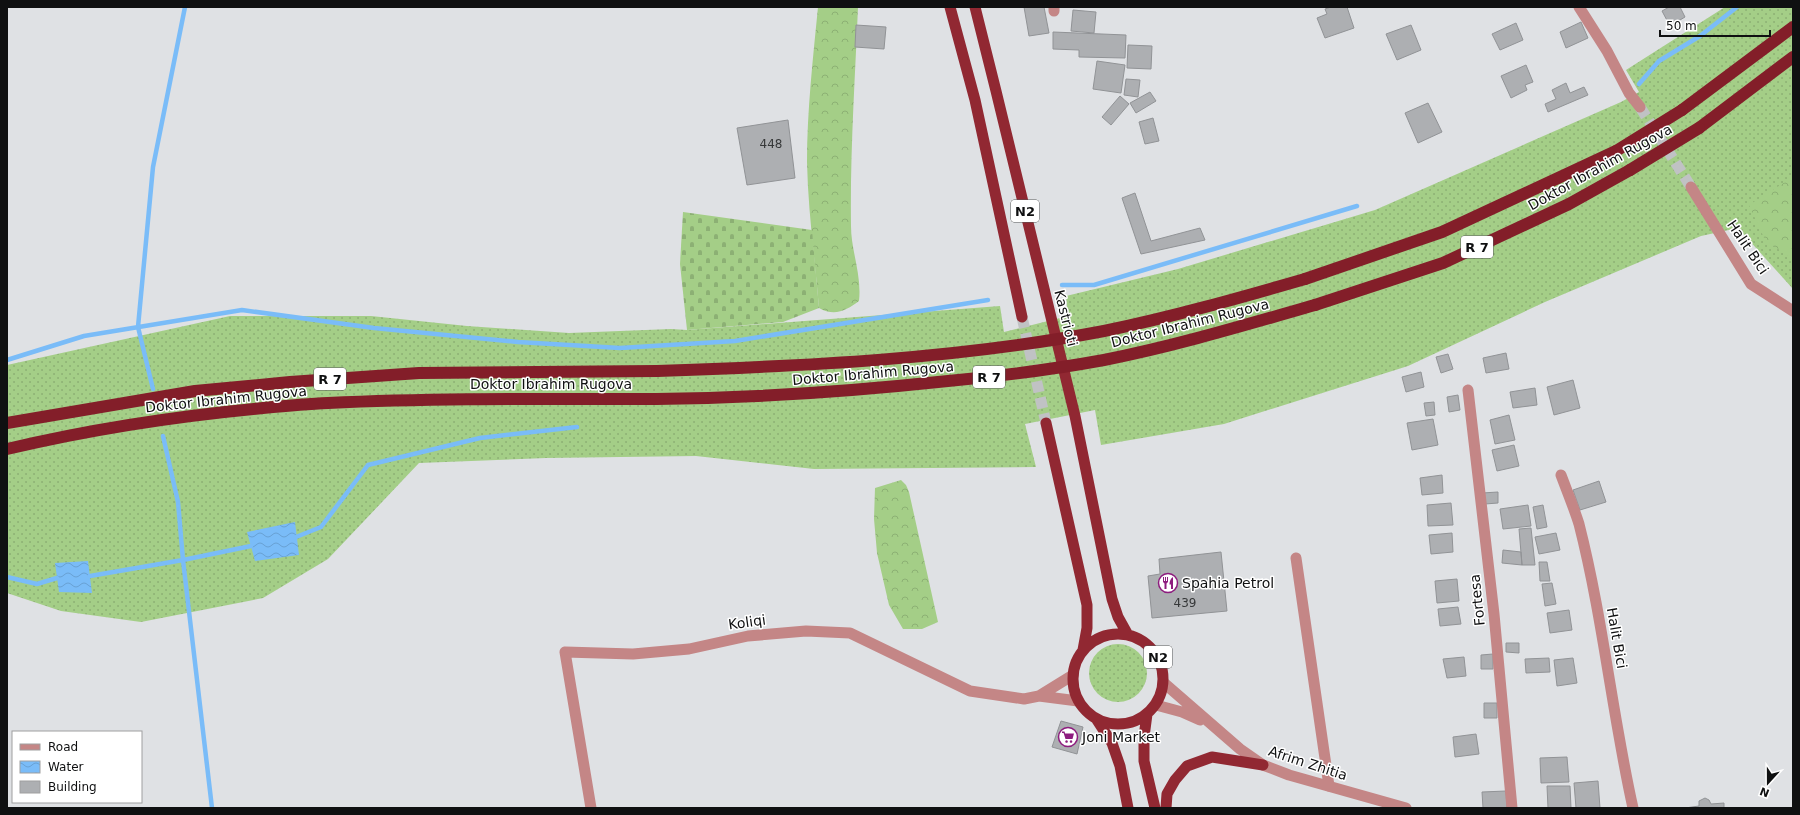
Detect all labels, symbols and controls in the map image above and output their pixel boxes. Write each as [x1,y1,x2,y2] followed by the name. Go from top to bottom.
[1660,12,1770,38] scale bar
[1666,19,1697,33] text: 50 m
[1525,121,1675,213] street label: Doktor Ibrahim Rugova
[760,137,782,151] house number: 448
[1011,200,1039,222] road number: N2
[1724,217,1772,277] street label: Halit Bici
[1461,236,1493,258] road number: R 7
[1051,288,1081,348] street label: Kastrioti
[1109,296,1271,350] street label: Doktor Ibrahim Rugova
[792,358,954,388] street label: Doktor Ibrahim Rugova
[973,366,1005,388] road number: R 7
[314,368,346,390] road number: R 7
[470,376,632,392] street label: Doktor Ibrahim Rugova
[145,383,307,415] street label: Doktor Ibrahim Rugova
[1157,572,1179,594] restaurant icon: Spahia Petrol
[1466,573,1488,627] street label: Fortesa
[1182,575,1274,591] place label: Spahia Petrol
[1174,596,1196,610] house number: 439
[1604,606,1630,670] street label: Halit Bici
[727,611,767,633] street label: Koliqi
[1144,646,1172,668] road number: N2
[1057,726,1079,748] supermarket icon: Joni Market
[1081,729,1161,745] place label: Joni Market
[12,731,142,803] legend
[48,740,78,754] text: Road
[1267,743,1349,783] street label: Afrim Zhitia
[48,760,84,774] text: Water
[1748,763,1788,803] north arrow
[48,780,97,794] text: Building
[1758,784,1771,800] text: N

